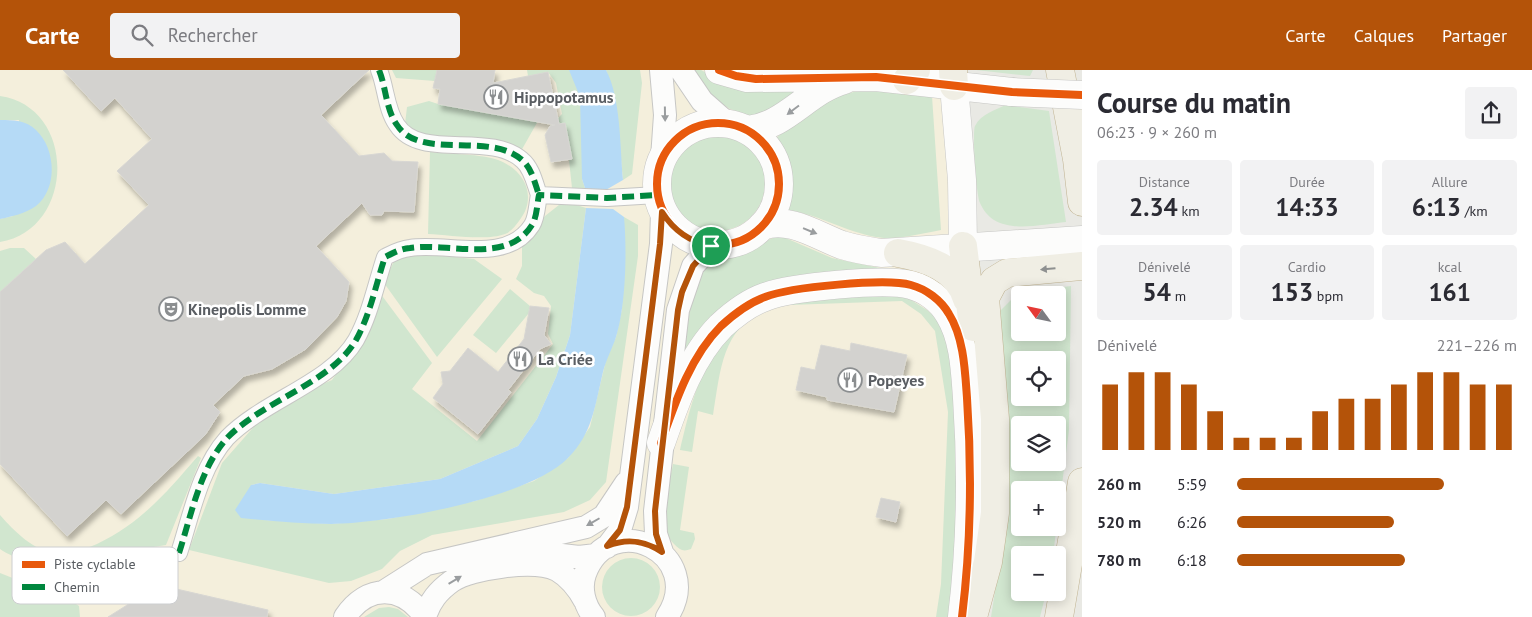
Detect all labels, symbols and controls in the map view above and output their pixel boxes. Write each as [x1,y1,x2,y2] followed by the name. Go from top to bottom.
[110,13,460,58] search box
[25,20,80,51] text: Carte
[128,21,156,49] icon: search
[168,23,258,47] text: Rechercher
[1285,24,1326,47] text: Carte
[1354,24,1414,47] text: Calques
[1442,24,1507,47] text: Partager
[483,84,509,110] restaurant icon: Hippopotamus
[1097,84,1291,121] text: Course du matin
[514,87,614,107] place label: Hippopotamus
[1465,87,1517,139] button: share
[786,105,800,115] one-way arrow
[661,106,669,122] one-way arrow
[1097,122,1217,142] text: 06:23 · 9 × 260 m
[1139,173,1190,191] text: Distance
[1289,173,1325,191] text: Durée
[1432,173,1468,191] text: Allure
[1129,191,1178,223] text: 2.34
[1275,191,1339,223] text: 14:33
[1412,191,1461,223] text: 6:13
[1178,202,1200,220] text: km
[1461,202,1488,220] text: /km
[690,225,732,267] pin
[802,228,817,236] one-way arrow
[697,232,725,260] icon: arrive
[1138,258,1191,276] text: Dénivelé
[1288,258,1326,276] text: Cardio
[1438,258,1462,276] text: kcal
[1040,265,1056,273] one-way arrow
[1143,276,1171,308] text: 54
[1271,276,1313,308] text: 153
[1428,276,1471,308] text: 161
[1011,286,1066,341] north arrow
[1011,286,1066,601] map controls
[1171,287,1186,305] text: m
[1313,287,1343,305] text: bpm
[158,296,184,322] theatre icon: Kinepolis Lomme
[188,299,306,319] place label: Kinepolis Lomme
[1097,335,1157,355] text: Dénivelé
[1437,335,1517,355] text: 221–226 m
[507,346,533,372] restaurant icon: La Criée
[538,349,593,369] place label: La Criée
[1011,351,1066,406] button: locate
[837,367,863,393] restaurant icon: Popeyes
[868,370,924,390] place label: Popeyes
[1011,416,1066,471] button: layers
[1097,474,1141,494] text: 260 m
[1177,474,1207,494] text: 5:59
[1011,481,1066,536] button: +
[1097,512,1141,532] text: 520 m
[1177,512,1207,532] text: 6:26
[587,518,600,527] one-way arrow
[1011,546,1066,601] button: −
[12,547,178,604] legend
[1097,550,1141,570] text: 780 m
[1177,550,1207,570] text: 6:18
[54,555,136,573] text: Piste cyclable
[448,576,461,585] one-way arrow
[54,578,100,596] text: Chemin

